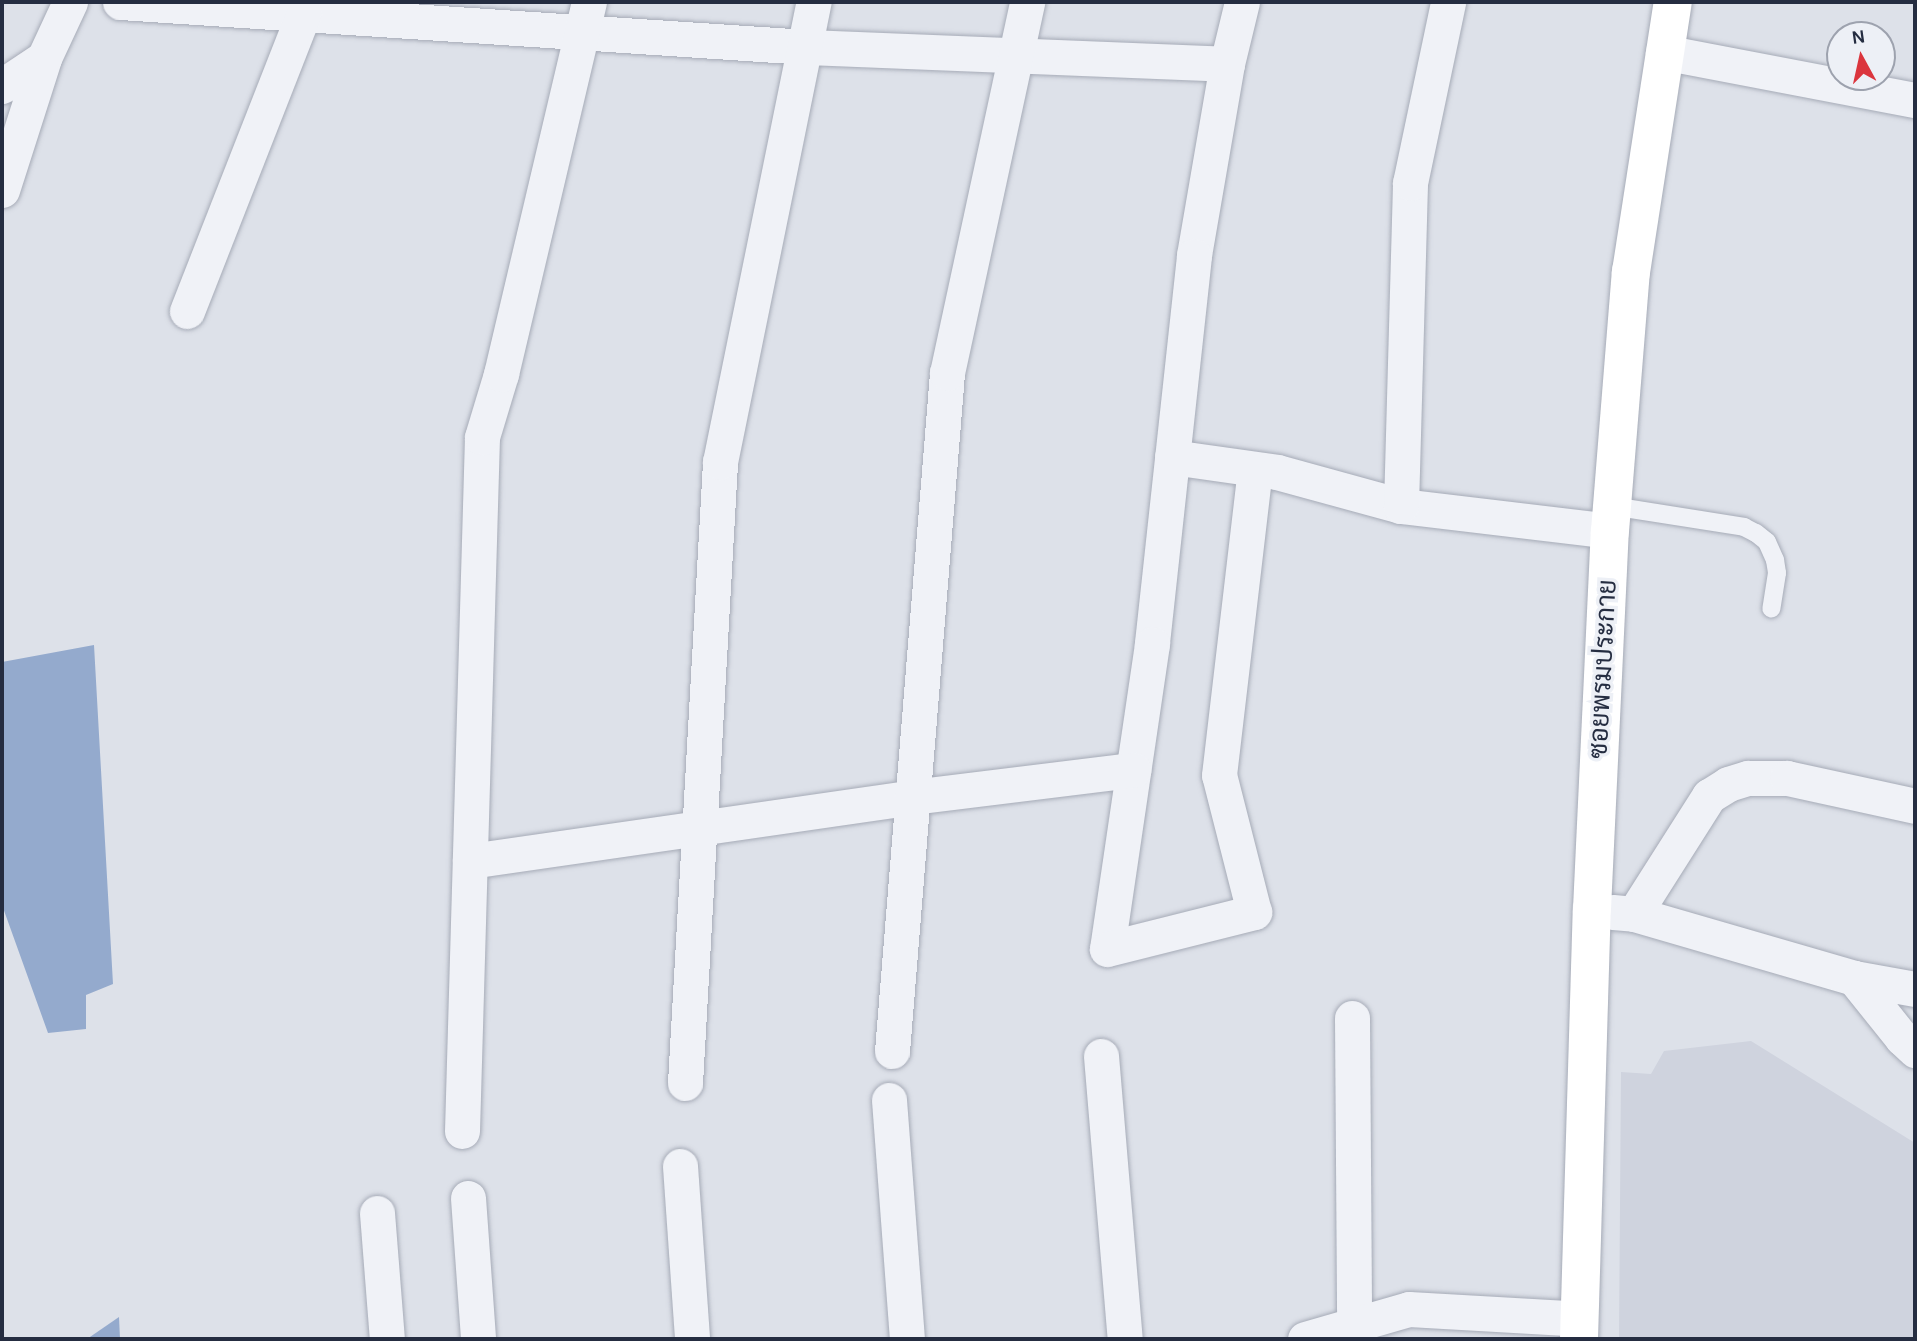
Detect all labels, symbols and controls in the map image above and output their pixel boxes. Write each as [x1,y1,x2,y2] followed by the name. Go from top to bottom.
[1826,21,1896,91] north arrow
[1850,25,1867,49] text: N
[1583,579,1623,759] street label: ซอยพรมประกาย

